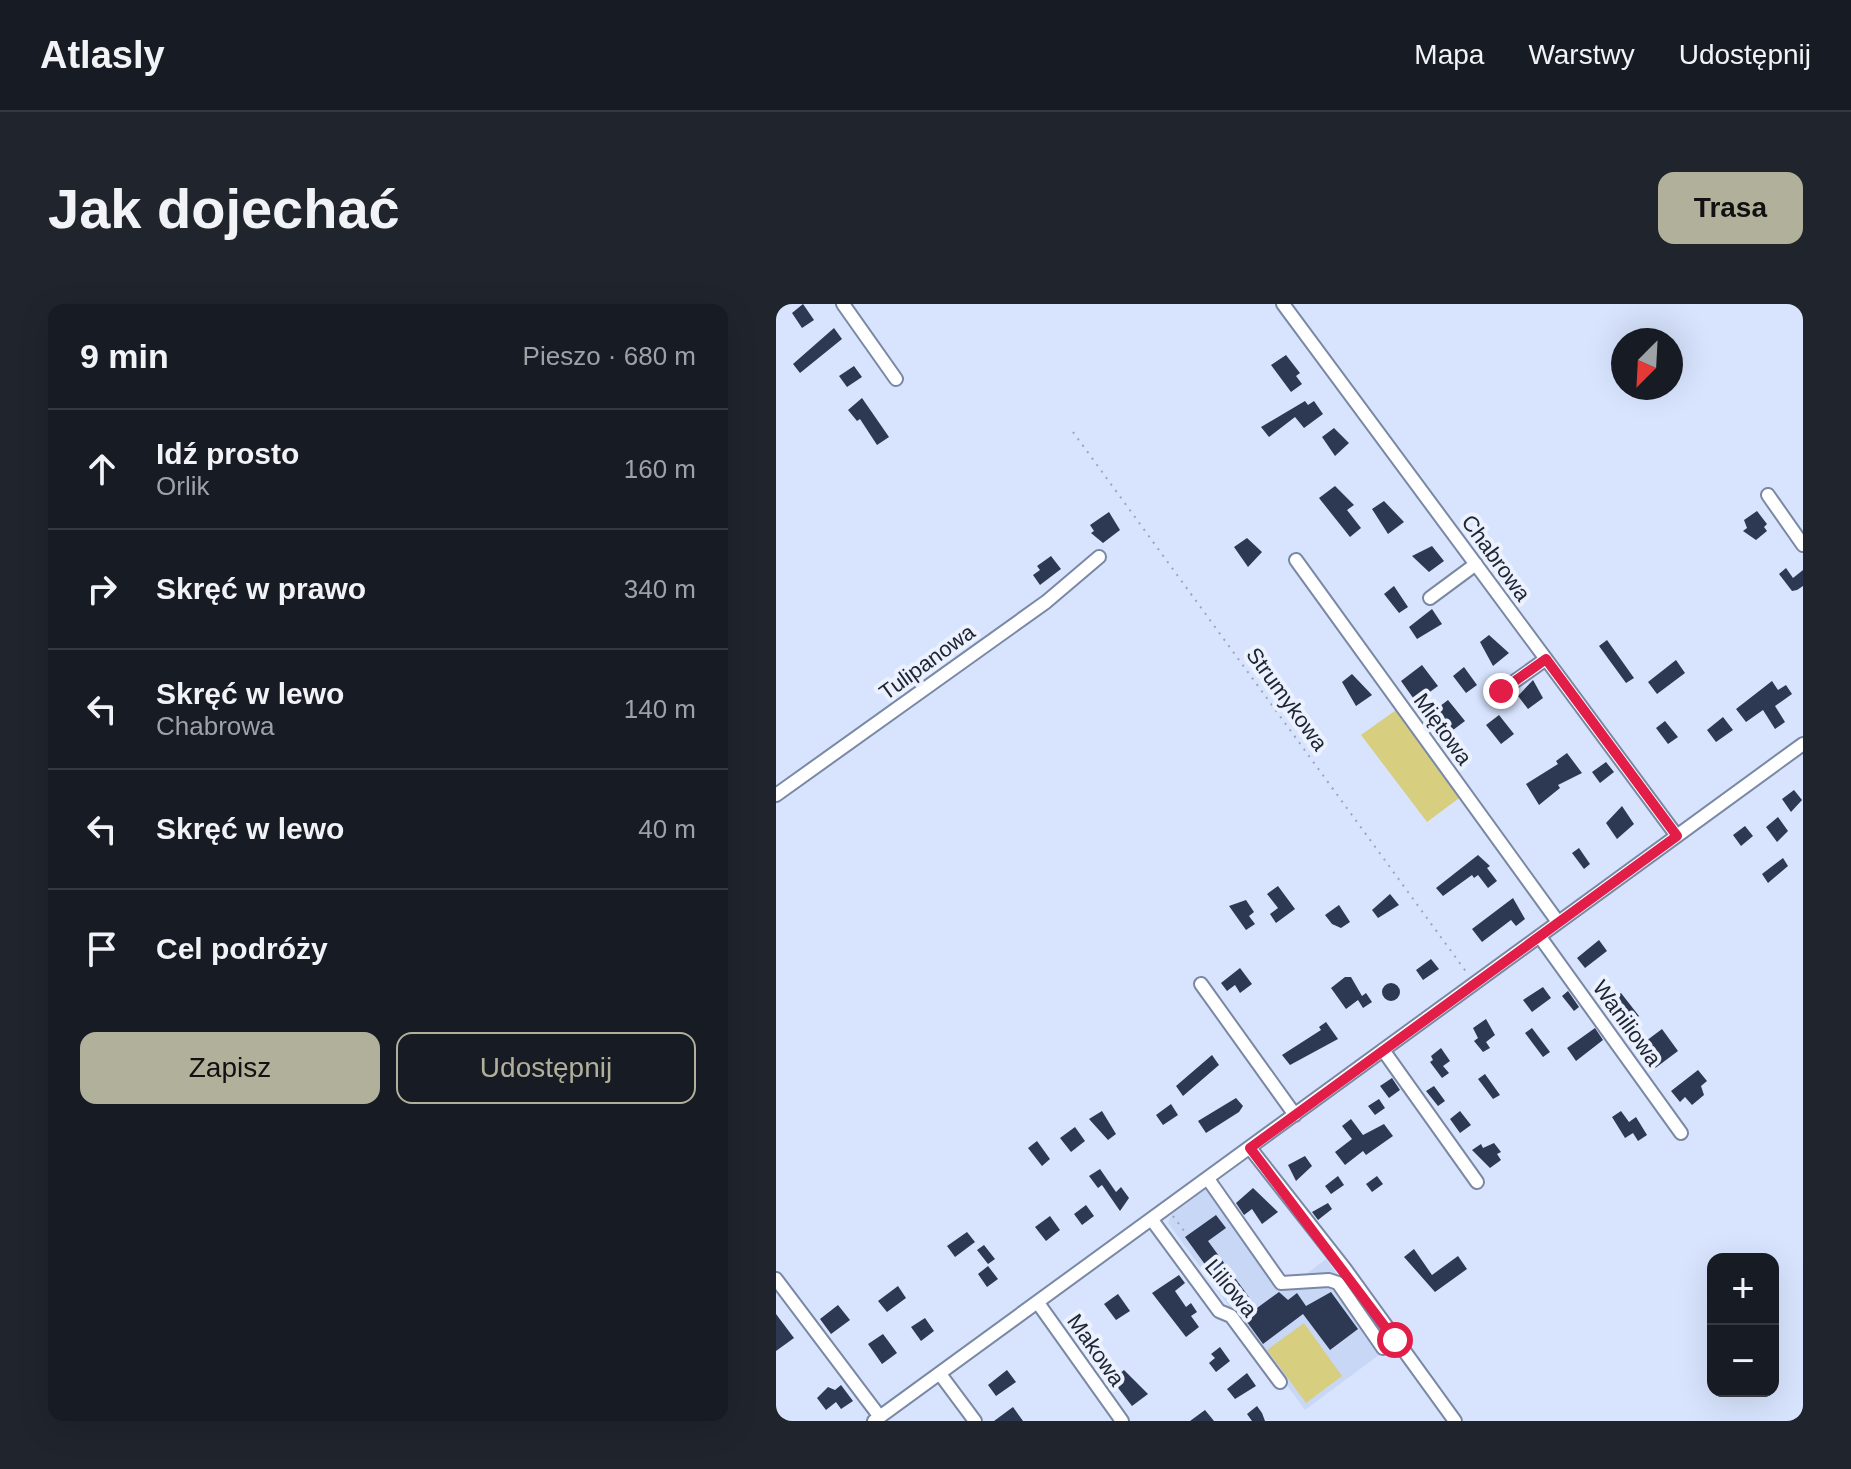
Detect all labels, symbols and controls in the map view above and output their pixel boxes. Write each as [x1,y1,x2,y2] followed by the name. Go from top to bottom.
[40,34,165,76] text: Atlasly
[1414,39,1484,70] text: Mapa
[1528,39,1635,70] text: Warstwy
[1679,39,1811,70] text: Udostępnij
[1658,172,1803,244] button: Trasa
[48,177,400,240] text: Jak dojechać
[1611,328,1683,400] north arrow
[80,337,169,375] text: 9 min
[523,341,696,371] text: Pieszo · 680 m
[156,437,299,470] text: Idź prosto
[80,447,124,491] icon: ahead
[624,454,696,484] text: 160 m
[156,471,209,501] text: Orlik
[1456,510,1536,607] street label: Chabrowa
[80,567,124,611] icon: right
[156,572,366,605] text: Skręć w prawo
[624,574,696,604] text: 340 m
[874,619,980,705] street label: Tulipanowa
[1241,643,1333,756] street label: Strumykowa
[1483,673,1519,709] route end
[156,677,344,710] text: Skręć w lewo
[80,687,124,731] icon: left
[1409,689,1478,770] street label: Miętowa
[624,694,696,724] text: 140 m
[156,711,275,741] text: Chabrowa
[80,807,124,851] icon: left
[156,812,344,845] text: Skręć w lewo
[638,814,696,844] text: 40 m
[80,927,124,971] icon: arrive
[156,932,328,965] text: Cel podróży
[1588,975,1667,1071] street label: Waniliowa
[80,1032,380,1104] button: Zapisz
[396,1032,696,1104] button: Udostępnij
[1707,1253,1779,1397] map controls
[1707,1253,1779,1325] button: +
[1200,1254,1263,1322] street label: Liliowa
[1062,1309,1130,1391] street label: Makowa
[1377,1322,1413,1358] route start
[1707,1325,1779,1397] button: −

